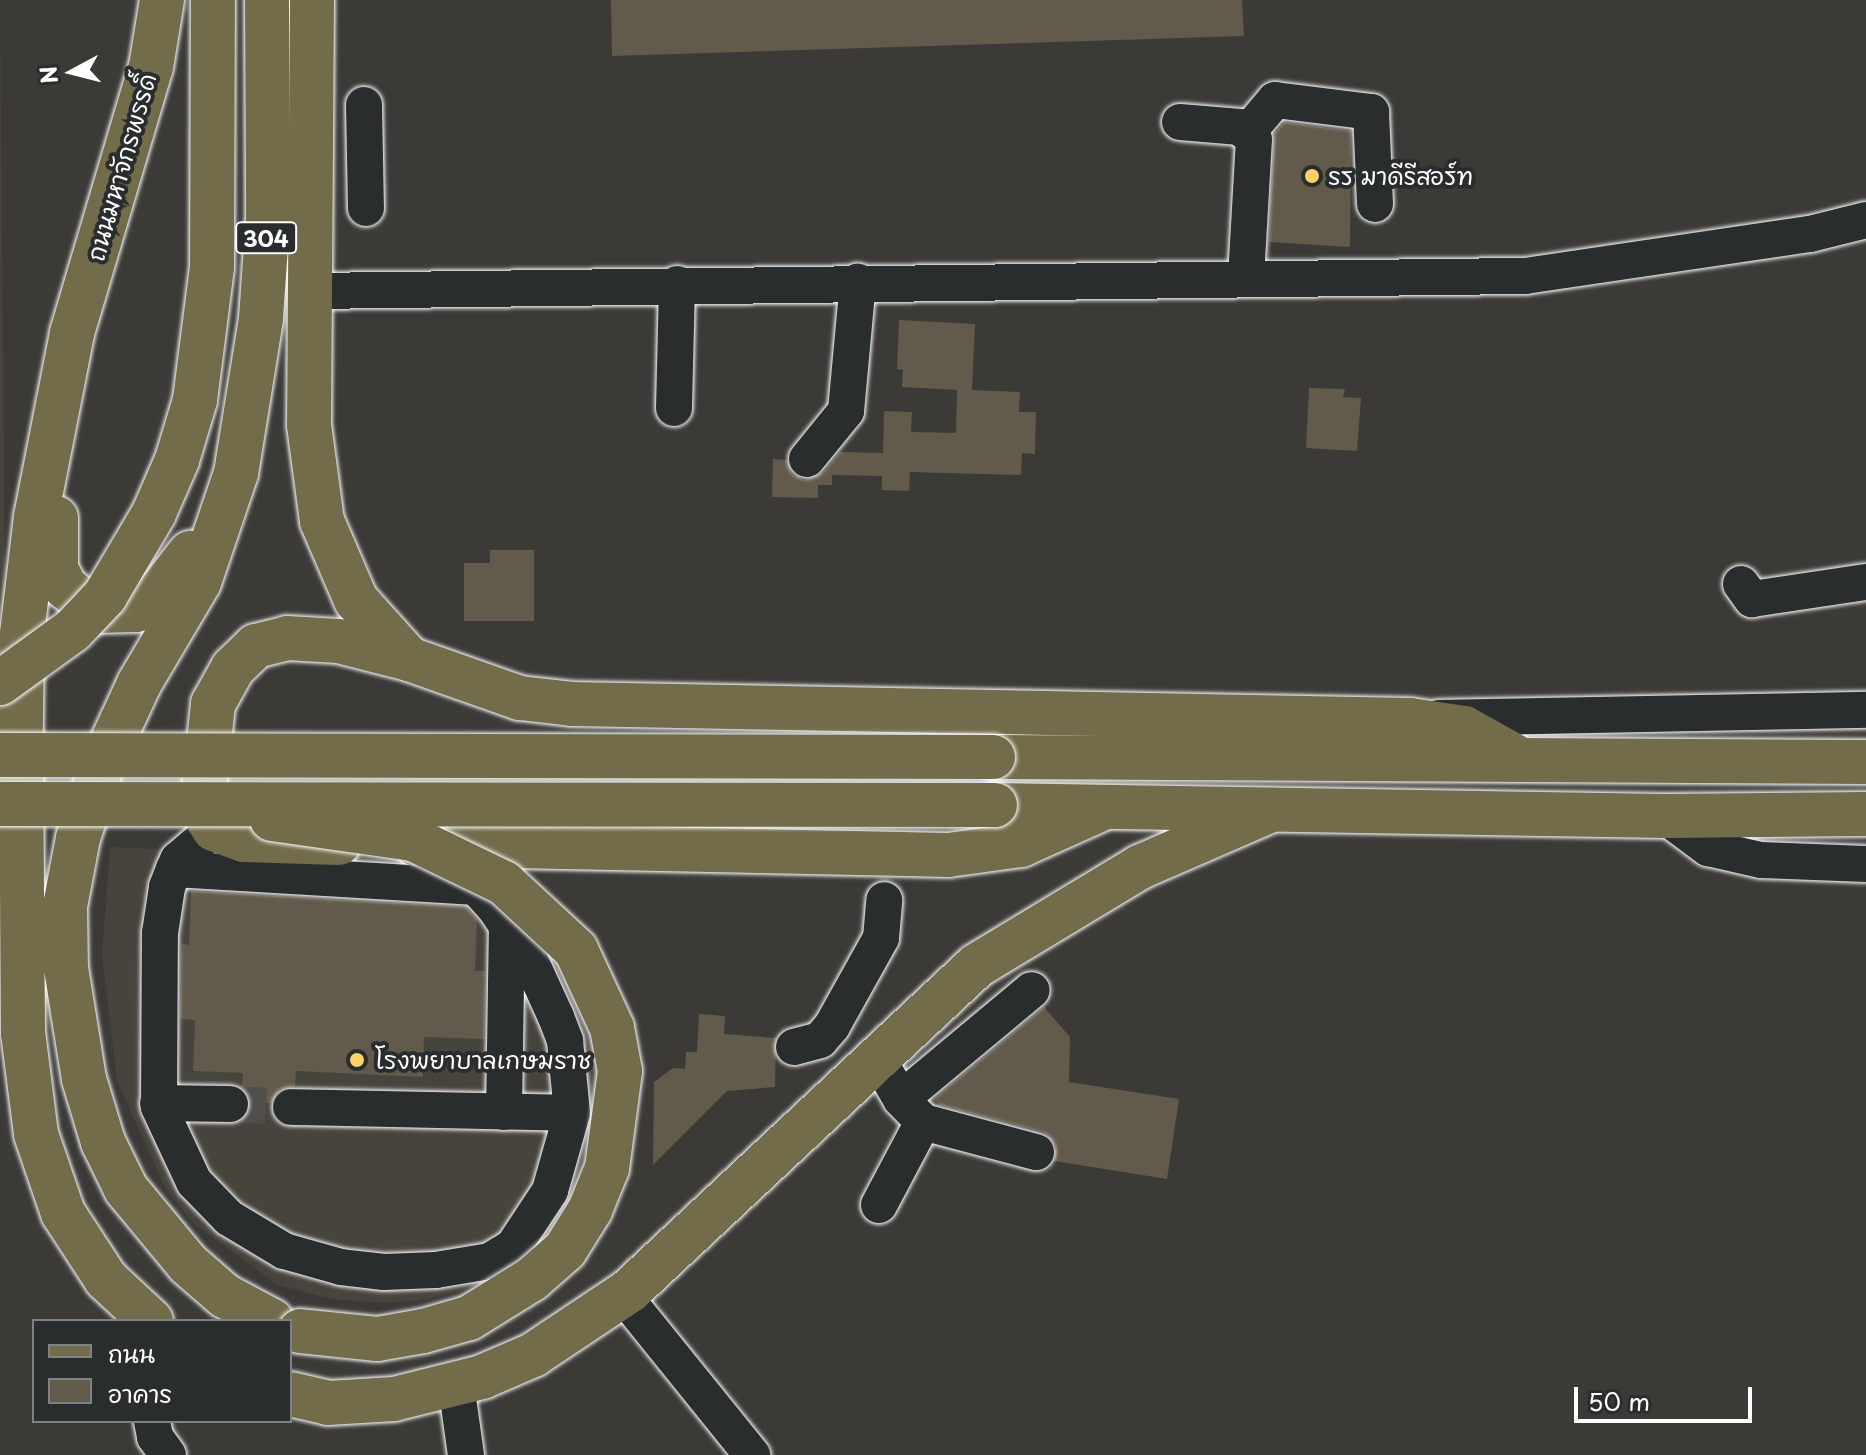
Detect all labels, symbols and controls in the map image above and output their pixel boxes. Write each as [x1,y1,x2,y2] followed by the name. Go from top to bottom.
[32,32,112,112] north arrow
[30,64,65,86] text: N
[80,70,162,264] street label: ถนนมหาจักรพรรดิ์
[1328,162,1473,190] place label: รร มาดีรีสอร์ท
[1303,167,1321,185] marker: รร มาดีรีสอร์ท
[234,220,298,256] road number: 304
[375,1046,591,1074] place label: โรงพยาบาลเกษมราช
[346,1049,368,1071] marker: โรงพยาบาลเกษมราช
[32,1319,292,1423] legend
[108,1335,155,1371] text: ถนน
[1578,1371,1756,1421] scale bar
[108,1375,172,1411] text: อาคาร
[1588,1383,1650,1419] text: 50 m

